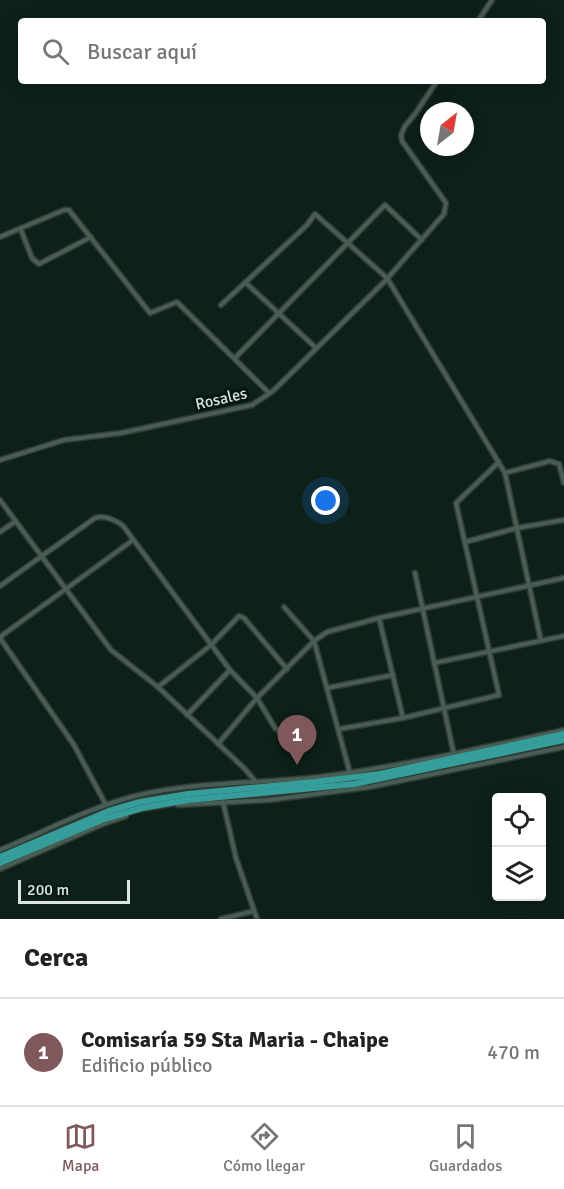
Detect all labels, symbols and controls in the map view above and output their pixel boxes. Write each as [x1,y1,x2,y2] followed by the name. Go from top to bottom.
[18,18,546,84] search box
[39,35,72,68] icon: search
[87,38,197,65] text: Buscar aquí
[420,102,474,156] north arrow
[193,383,249,415] street label: Rosales
[311,486,340,515] your location
[278,716,316,765] pin: 1
[492,793,546,901] map controls
[492,793,546,847] button: locate
[492,847,546,901] button: layers
[18,877,130,904] scale bar
[27,880,69,900] text: 200 m
[24,942,88,974] text: Cerca
[81,1026,389,1053] text: Comisaría 59 Sta Maria - Chaipe
[38,1040,49,1065] text: 1
[487,1040,540,1065] text: 470 m
[81,1053,212,1078] text: Edificio público
[62,1120,99,1176] tab: Mapa
[223,1120,305,1176] tab: Cómo llegar
[429,1120,502,1176] tab: Guardados

